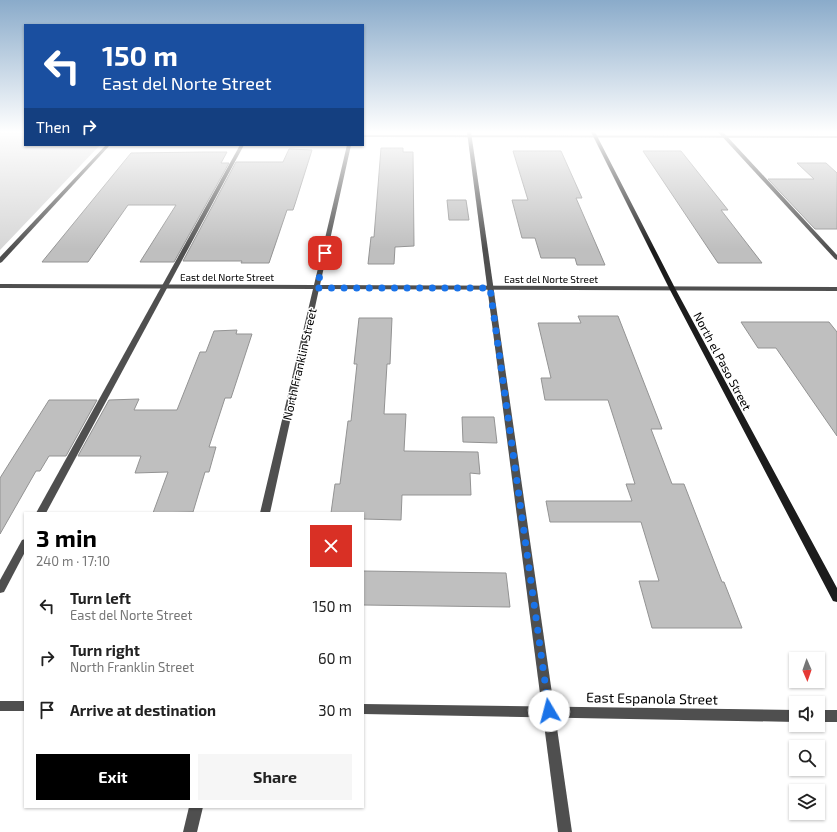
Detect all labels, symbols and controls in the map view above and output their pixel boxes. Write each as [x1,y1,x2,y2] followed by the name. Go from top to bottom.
[102,38,178,72] text: 150 m
[36,40,88,92] icon: left
[102,72,272,94] text: East del Norte Street
[78,116,100,138] icon: right
[36,118,70,136] text: Then
[308,236,342,270] pin
[314,242,336,264] icon: arrive
[180,271,274,283] street label: East del Norte Street
[504,273,598,285] street label: East del Norte Street
[279,306,319,421] street label: North Franklin Street
[691,309,755,413] street label: North el Paso Street
[36,523,97,552] text: 3 min
[310,525,352,567] button: close
[36,553,110,569] text: 240 m · 17:10
[70,589,131,607] text: Turn left
[36,595,58,617] icon: left
[312,597,352,615] text: 150 m
[70,607,192,623] text: East del Norte Street
[70,641,140,659] text: Turn right
[36,647,58,669] icon: right
[318,649,352,667] text: 60 m
[789,652,825,688] north arrow
[789,652,825,820] map controls
[70,659,194,675] text: North Franklin Street
[586,688,718,708] street label: East Espanola Street
[528,690,570,732] position arrow
[789,696,825,732] button: sound
[36,699,58,721] icon: arrive
[70,701,216,719] text: Arrive at destination
[318,701,352,719] text: 30 m
[789,740,825,776] button: search
[36,754,190,800] button: Exit
[198,754,352,800] button: Share
[789,784,825,820] button: layers

